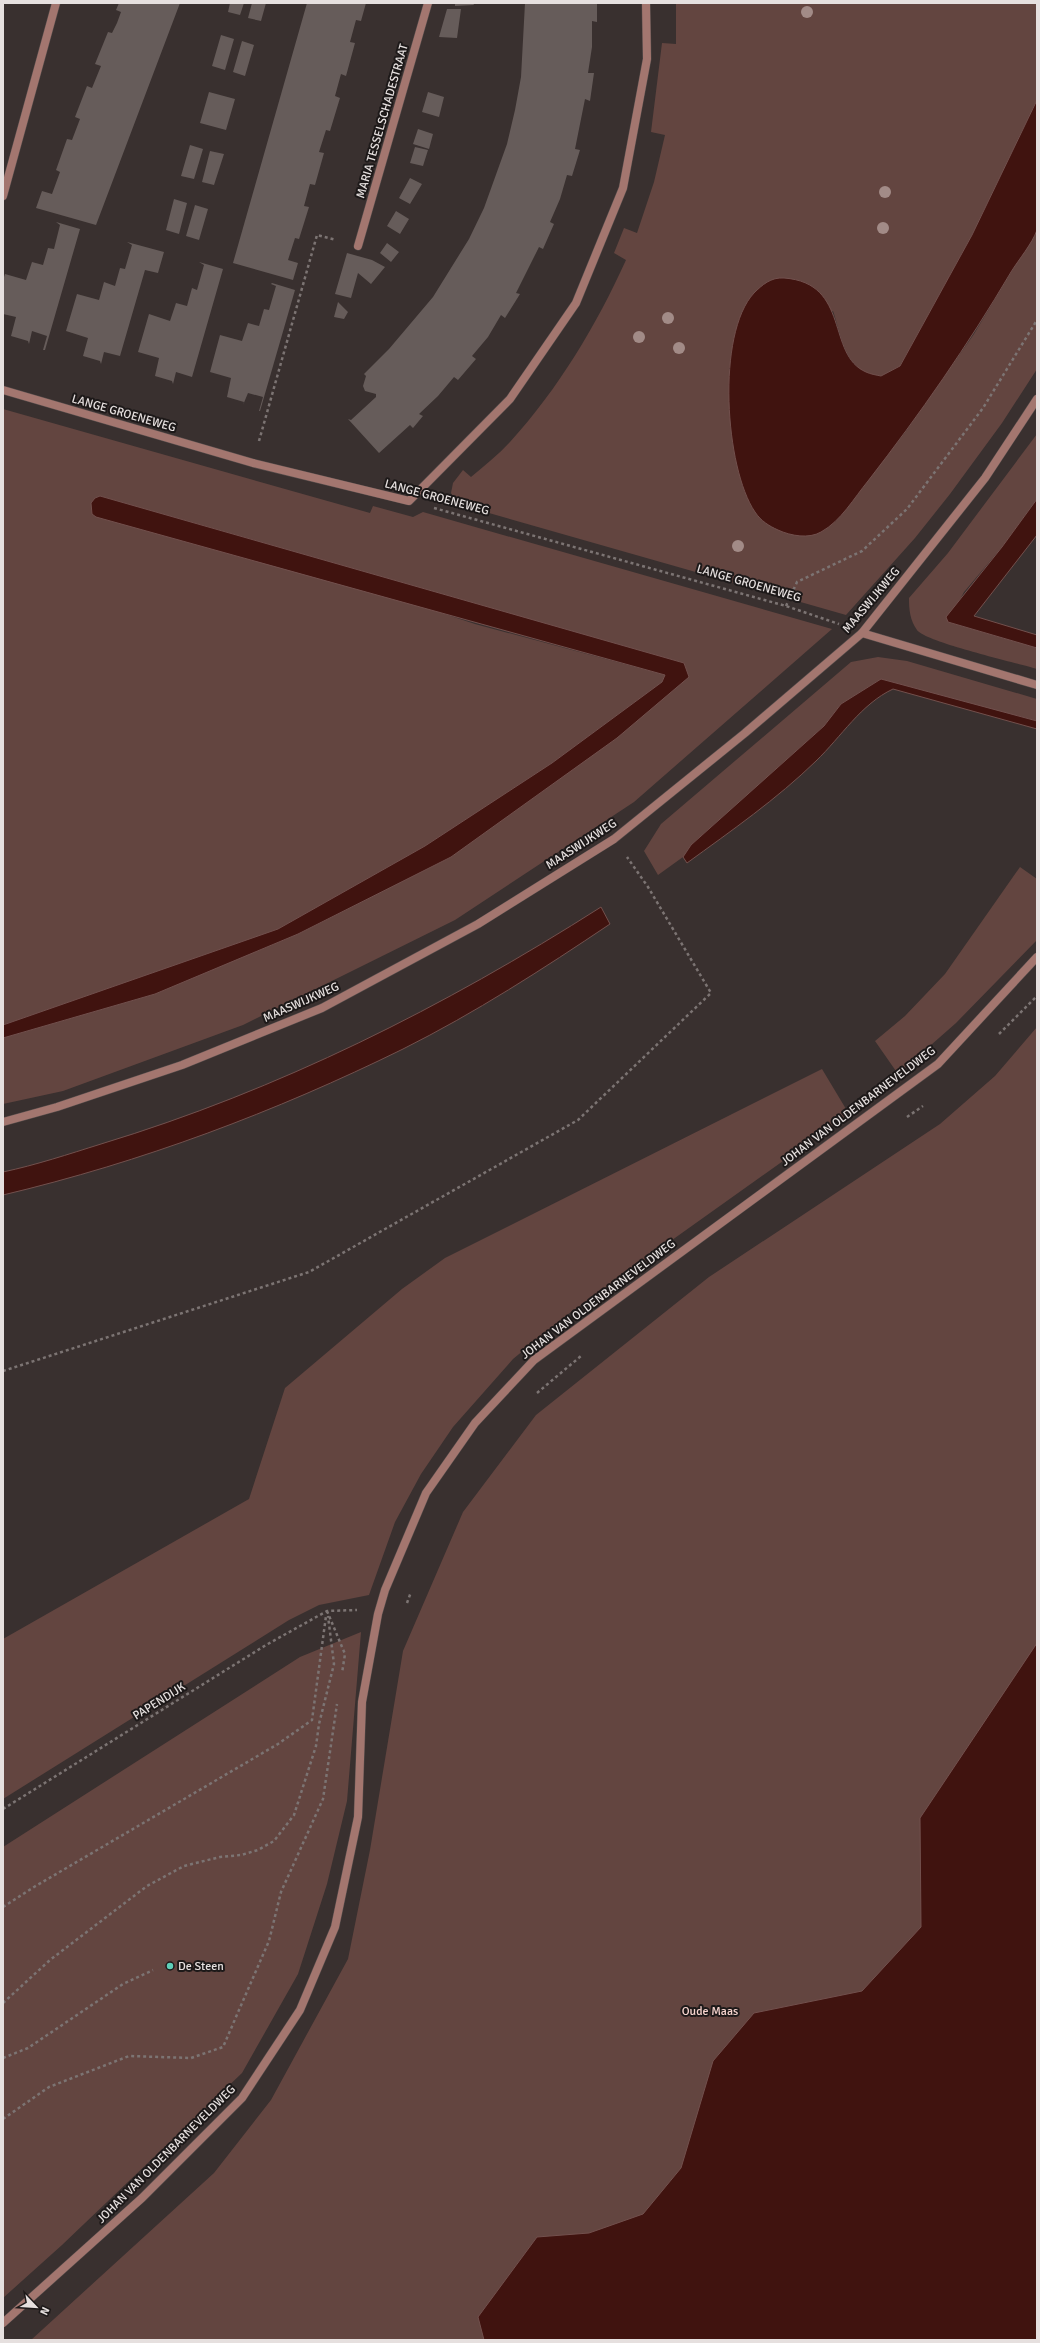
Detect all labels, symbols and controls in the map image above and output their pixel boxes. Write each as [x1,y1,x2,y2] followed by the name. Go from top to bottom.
[353,42,412,200] street label: MARIA TESSELSCHADESTRAAT
[70,391,178,436] street label: LANGE GROENEWEG
[383,476,491,519] street label: LANGE GROENEWEG
[695,561,803,606] street label: LANGE GROENEWEG
[839,564,903,636] street label: MAASWIJKWEG
[543,816,620,873] street label: MAASWIJKWEG
[261,979,342,1026] street label: MAASWIJKWEG
[778,1043,939,1169] street label: JOHAN VAN OLDENBARNEVELDWEG
[518,1236,679,1362] street label: JOHAN VAN OLDENBARNEVELDWEG
[130,1679,188,1723] street label: PAPENDIJK
[178,1959,224,1974] place label: De Steen
[165,1961,175,1971] marker: De Steen
[682,2004,738,2019] park label: Oude Maas
[94,2082,239,2227] street label: JOHAN VAN OLDENBARNEVELDWEG
[16,2287,56,2327] north arrow
[37,2305,52,2317] text: N

